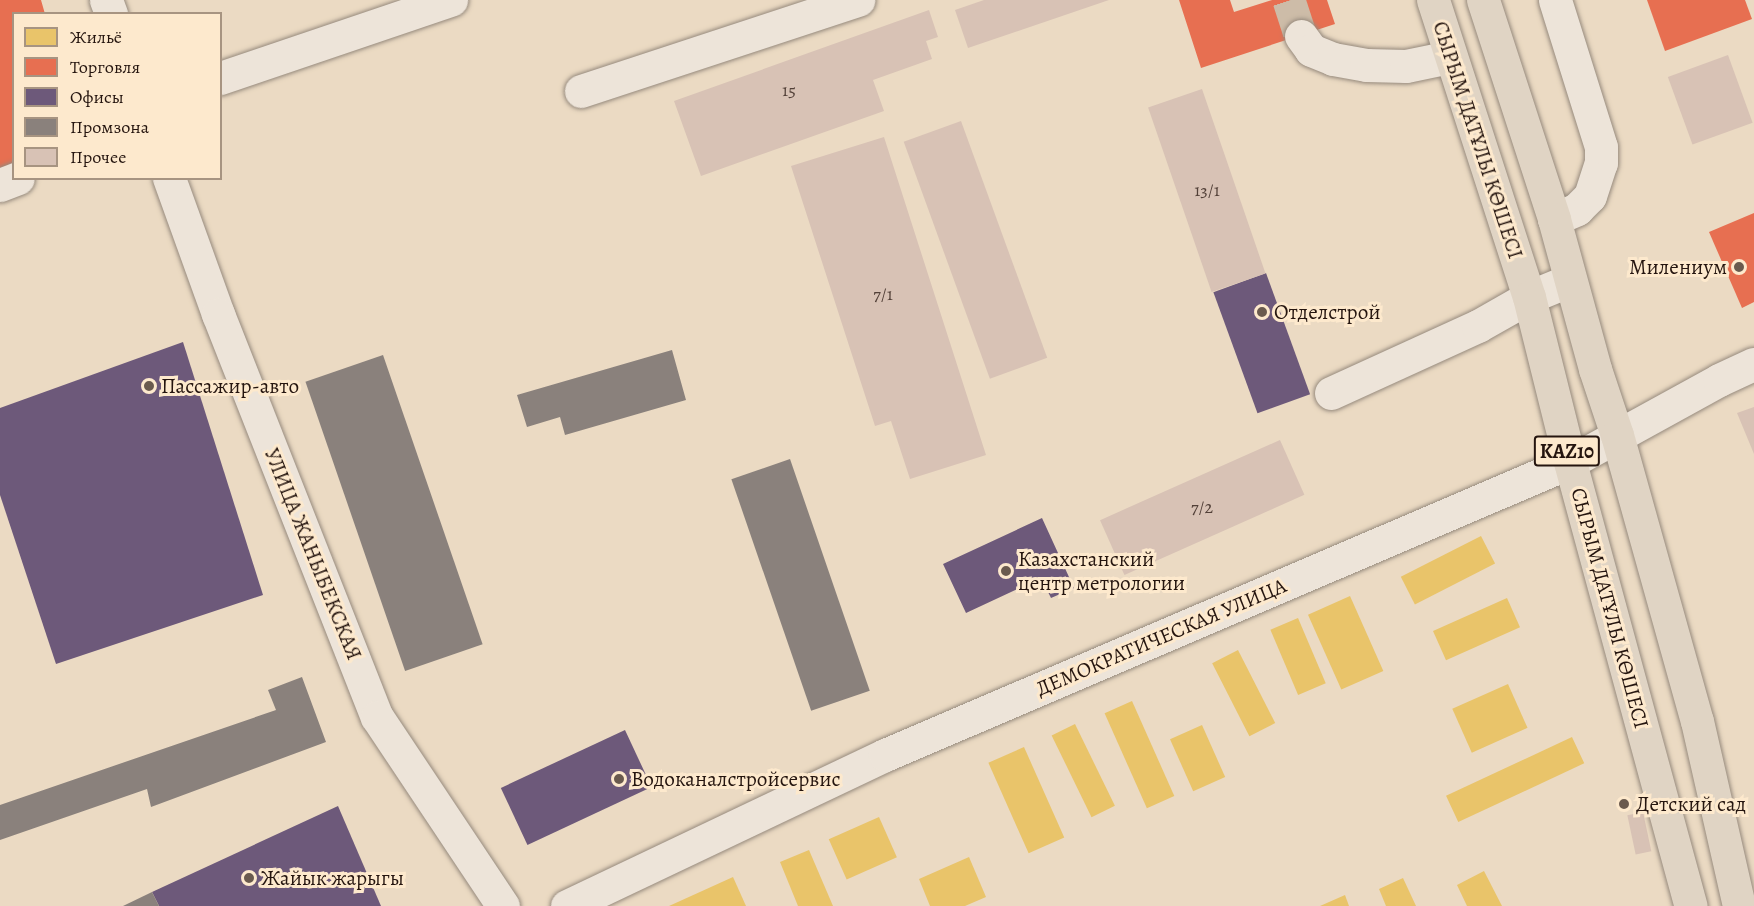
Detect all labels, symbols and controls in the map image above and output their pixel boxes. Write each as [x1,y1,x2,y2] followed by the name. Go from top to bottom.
[12,12,222,180] legend
[1428,18,1528,262] street label: СЫРЫМ ДАТҰЛЫ КӨШЕСІ
[70,25,122,49] text: Жильё
[70,55,140,79] text: Торговля
[782,79,796,101] house number: 15
[70,85,124,109] text: Офисы
[70,115,149,139] text: Промзона
[70,145,126,169] text: Прочее
[1194,179,1220,201] house number: 13/1
[1629,254,1727,280] place label: Милениум
[1732,260,1746,274] marker: Милениум
[873,283,893,305] house number: 7/1
[1274,299,1381,325] place label: Отделстрой
[1255,305,1269,319] marker: Отделстрой
[161,373,299,399] place label: Пассажир-авто
[142,379,156,393] marker: Пассажир-авто
[1532,434,1602,468] road number: KAZ10
[259,444,367,664] street label: УЛИЦА ЖАНЫБЕКСКАЯ
[1566,485,1654,731] street label: СЫРЫМ ДАТҰЛЫ КӨШЕСІ
[1191,496,1213,518] house number: 7/2
[1018,546,1185,596] place label: Казахстанский центр метрологии
[999,564,1013,578] marker: Казахстанский центр метрологии
[1032,573,1290,701] street label: ДЕМОКРАТИЧЕСКАЯ УЛИЦА
[631,766,841,792] place label: Водоканалстройсервис
[612,772,626,786] marker: Водоканалстройсервис
[1636,791,1746,817] place label: Детский сад
[1617,797,1631,811] marker: Детский сад
[261,865,404,891] place label: Жайык жарыгы
[242,871,256,885] marker: Жайык жарыгы

